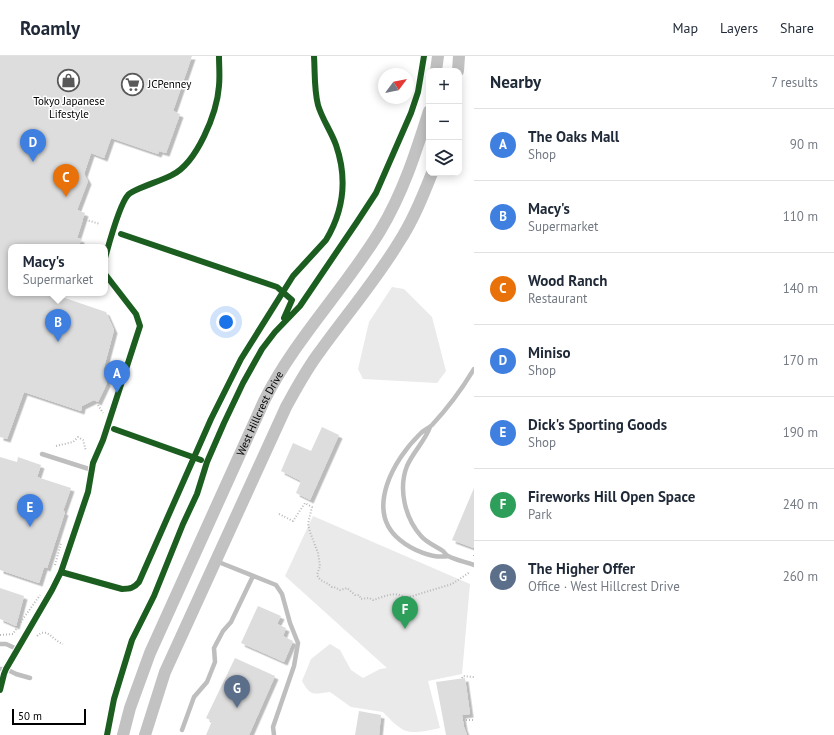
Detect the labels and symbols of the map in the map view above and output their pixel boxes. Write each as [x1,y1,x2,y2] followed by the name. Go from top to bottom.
[56,68,82,94] shop icon: Tokyo Japanese Lifestyle
[378,68,414,104] north arrow
[119,71,145,97] supermarket icon: JCPenney
[147,77,192,91] place label: JCPenney
[33,94,105,121] place label: Tokyo Japanese Lifestyle
[20,129,46,162] pin: D
[53,164,79,197] pin: C
[45,309,71,342] pin: B
[216,312,236,332] your location
[104,360,130,393] pin: A
[233,368,286,458] street label: West Hillcrest Drive
[17,494,43,527] pin: E
[392,596,418,629] pin: F
[224,675,250,708] pin: G
[12,707,86,726] scale bar

